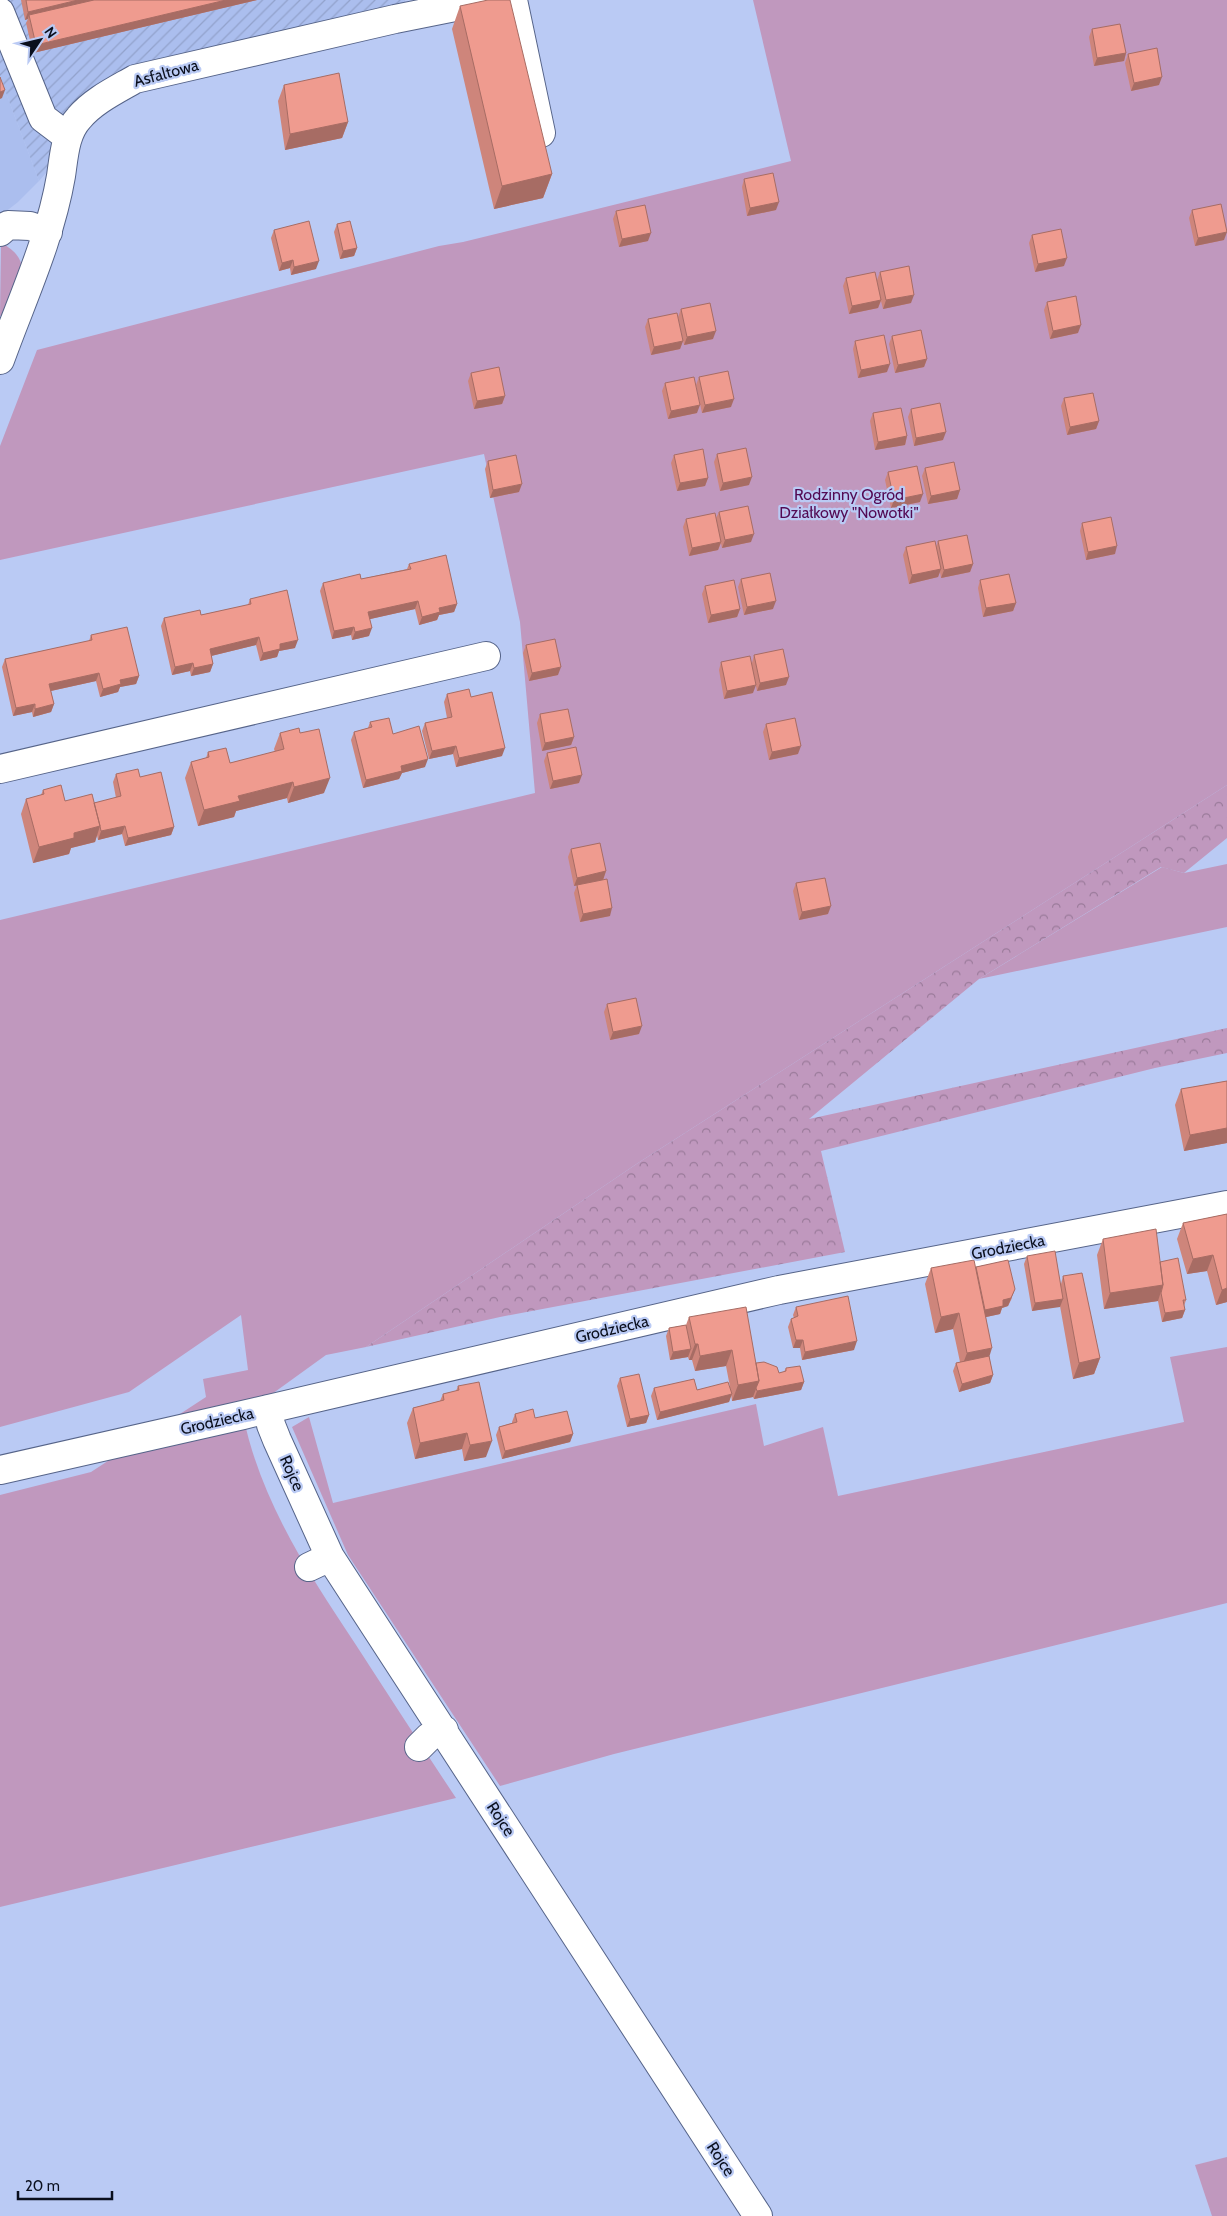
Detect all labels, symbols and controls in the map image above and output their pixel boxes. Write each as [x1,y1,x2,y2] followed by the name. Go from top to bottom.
[15,15,65,65] north arrow
[40,23,61,42] text: N
[131,55,201,91] street label: Asfaltowa
[779,485,919,522] park label: Rodzinny Ogród Działkowy "Nowotki"
[970,1231,1047,1263] street label: Grodziecka
[574,1311,651,1347] street label: Grodziecka
[179,1403,256,1439] street label: Grodziecka
[276,1452,308,1494] street label: Rojce
[483,1798,519,1840] street label: Rojce
[703,2138,739,2180] street label: Rojce
[18,2168,111,2200] scale bar
[25,2177,60,2195] text: 20 m

